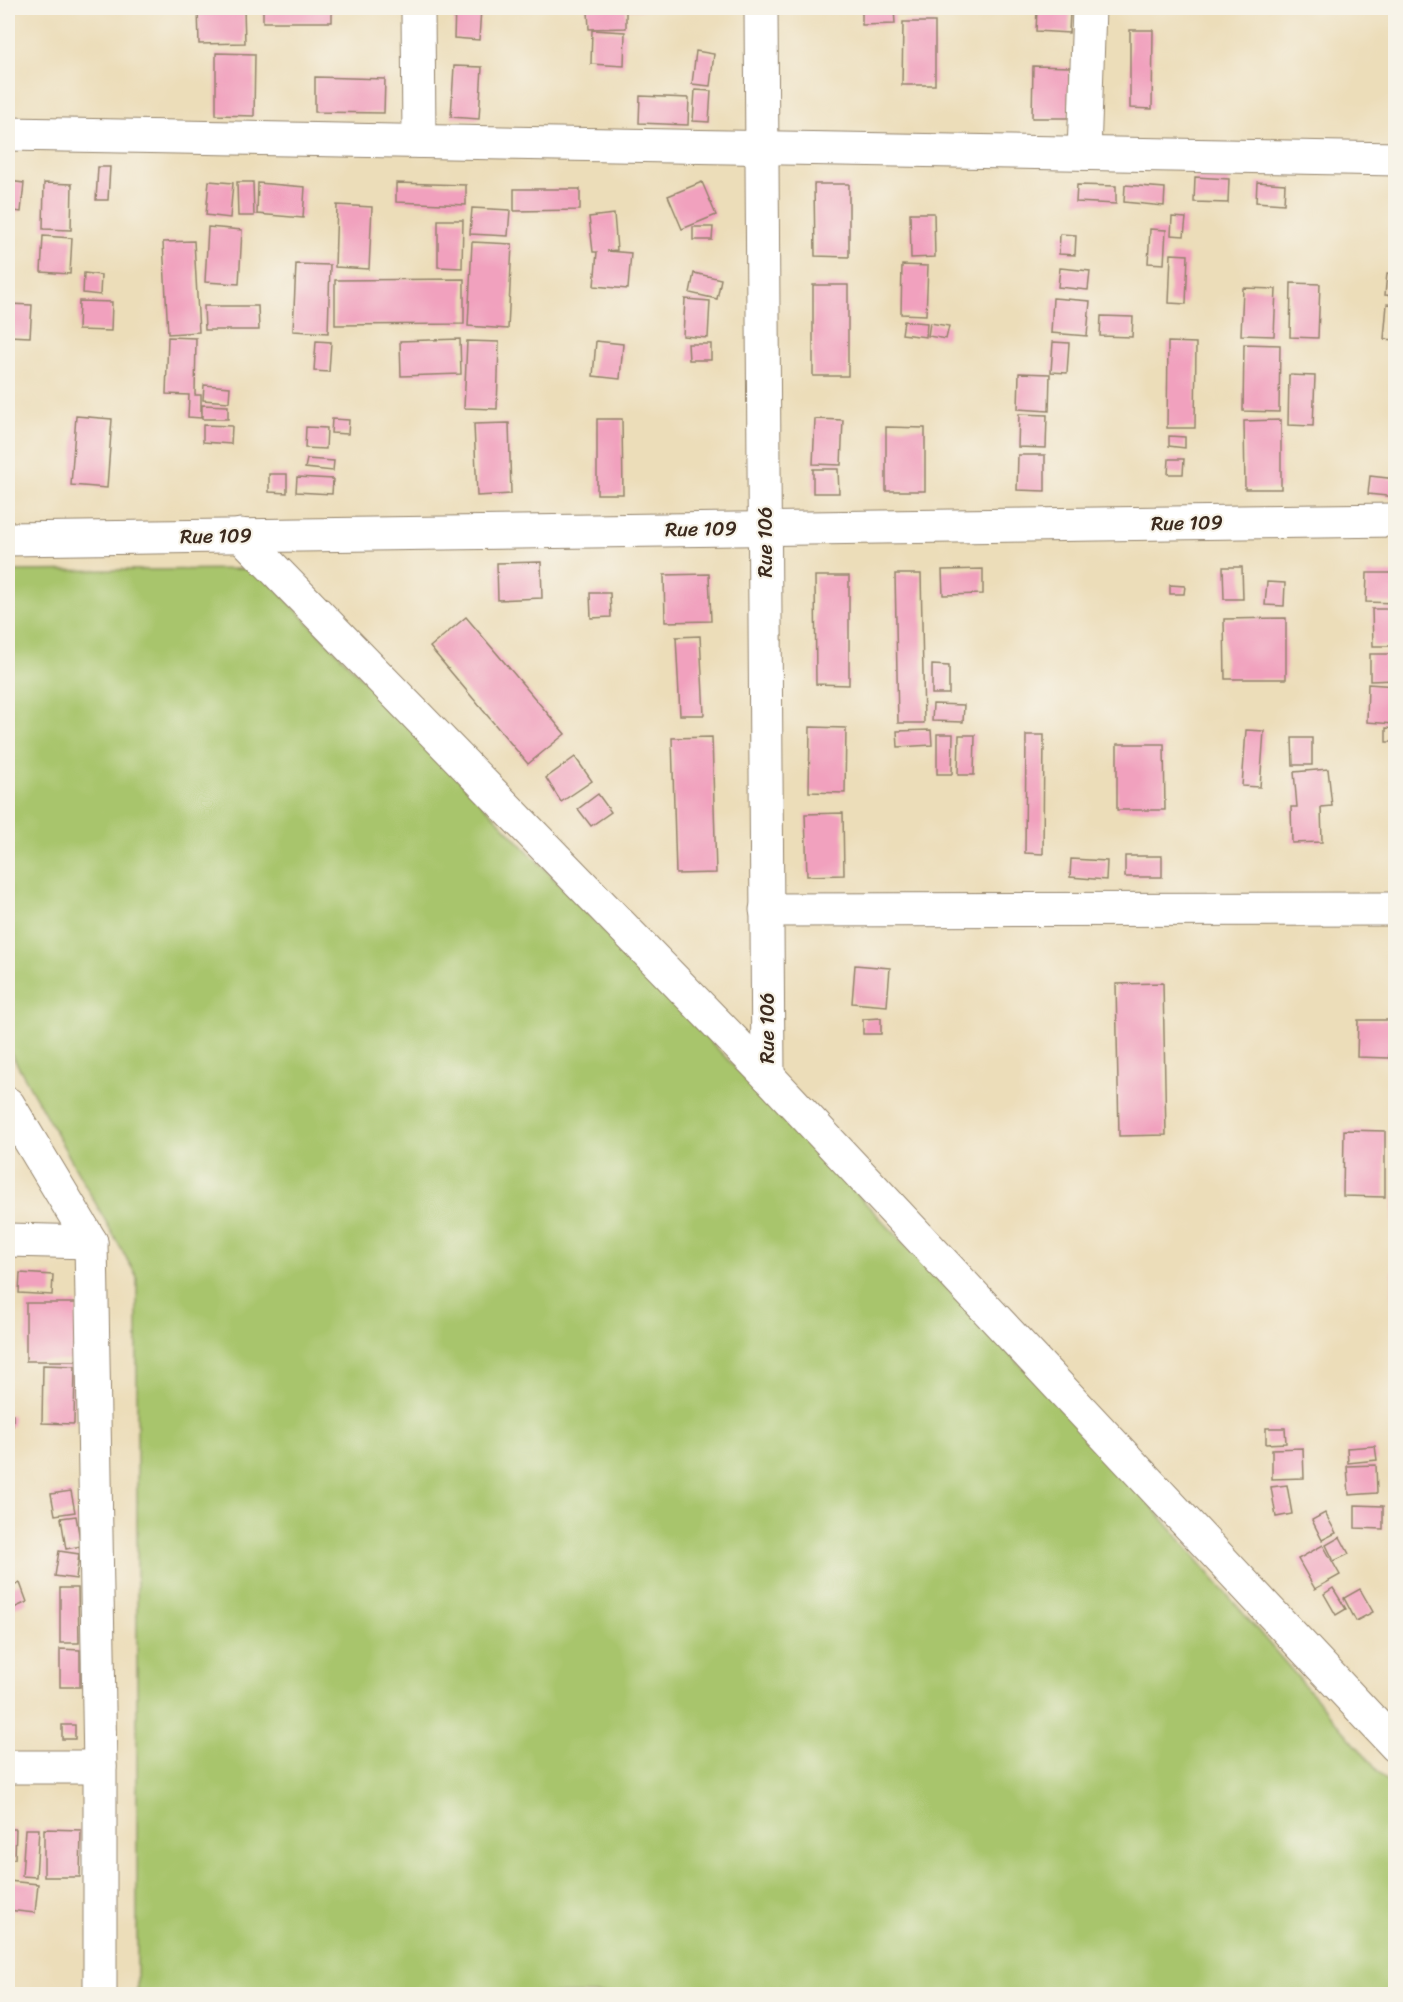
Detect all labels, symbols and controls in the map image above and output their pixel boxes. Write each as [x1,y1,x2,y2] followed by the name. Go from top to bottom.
[1151,505,1223,541] street label: Rue 109
[748,507,783,577] street label: Rue 106
[665,511,737,547] street label: Rue 109
[180,518,252,554] street label: Rue 109
[750,993,785,1063] street label: Rue 106

